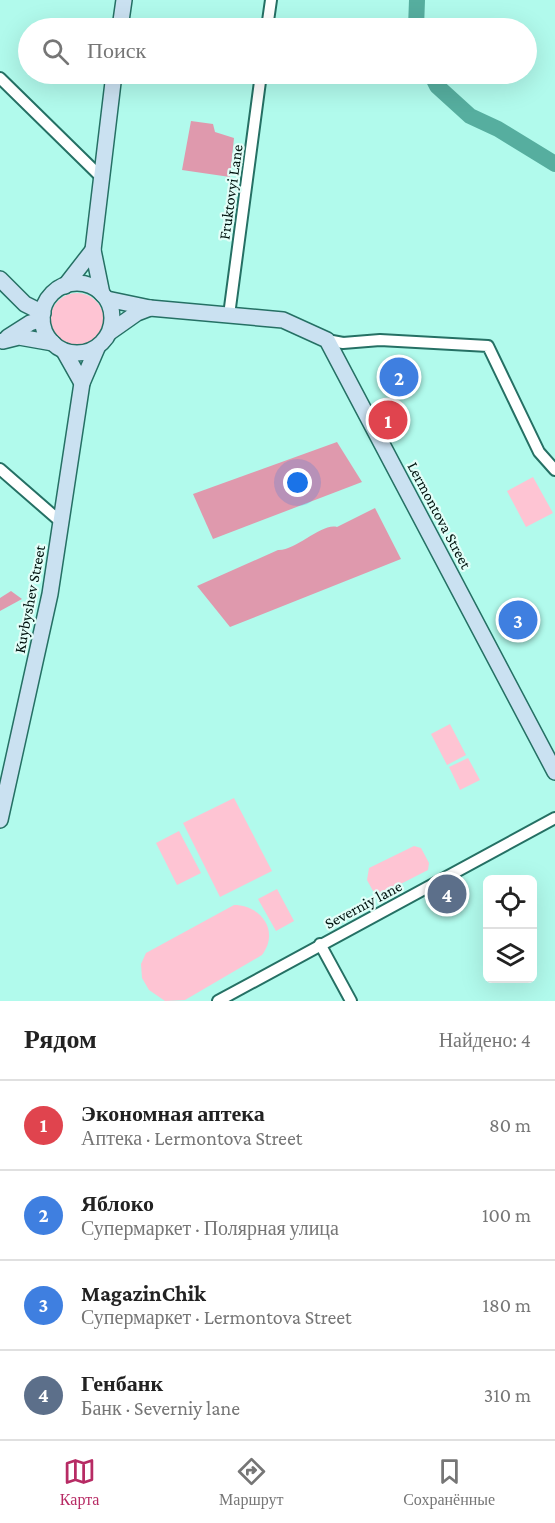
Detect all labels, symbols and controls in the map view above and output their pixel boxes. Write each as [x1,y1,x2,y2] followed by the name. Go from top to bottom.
[18,18,537,84] search box
[39,35,72,68] icon: search
[87,38,146,63] text: Поиск
[215,143,247,241] street label: Fruktovyi Lane
[380,354,418,400] pin: 2
[368,398,408,442] pin: 1
[404,459,475,572] street label: Lermontova Street
[283,468,312,497] your location
[11,543,49,655] street label: Kuybyshev Street
[498,598,538,642] pin: 3
[428,872,466,916] pin: 4
[483,875,537,983] map controls
[483,875,537,929] button: locate
[322,877,405,933] street label: Severniy lane
[483,929,537,983] button: layers
[24,1025,97,1054] text: Рядом
[439,1029,531,1051] text: Найдено: 4
[81,1101,265,1126] text: Экономная аптека
[40,1114,47,1136] text: 1
[489,1114,531,1136] text: 80 m
[81,1127,302,1149] text: Аптека · Lermontova Street
[81,1191,154,1216] text: Яблоко
[38,1204,49,1226] text: 2
[482,1204,531,1226] text: 100 m
[81,1217,339,1239] text: Супермаркет · Полярная улица
[81,1281,206,1306] text: MagazinChik
[39,1294,48,1316] text: 3
[482,1294,531,1316] text: 180 m
[81,1306,352,1328] text: Супермаркет · Lermontova Street
[81,1371,163,1396] text: Генбанк
[38,1384,49,1406] text: 4
[484,1384,531,1406] text: 310 m
[81,1397,240,1419] text: Банк · Severniy lane
[60,1455,99,1509] tab: Карта
[219,1455,284,1509] tab: Маршрут
[403,1455,495,1509] tab: Сохранённые

